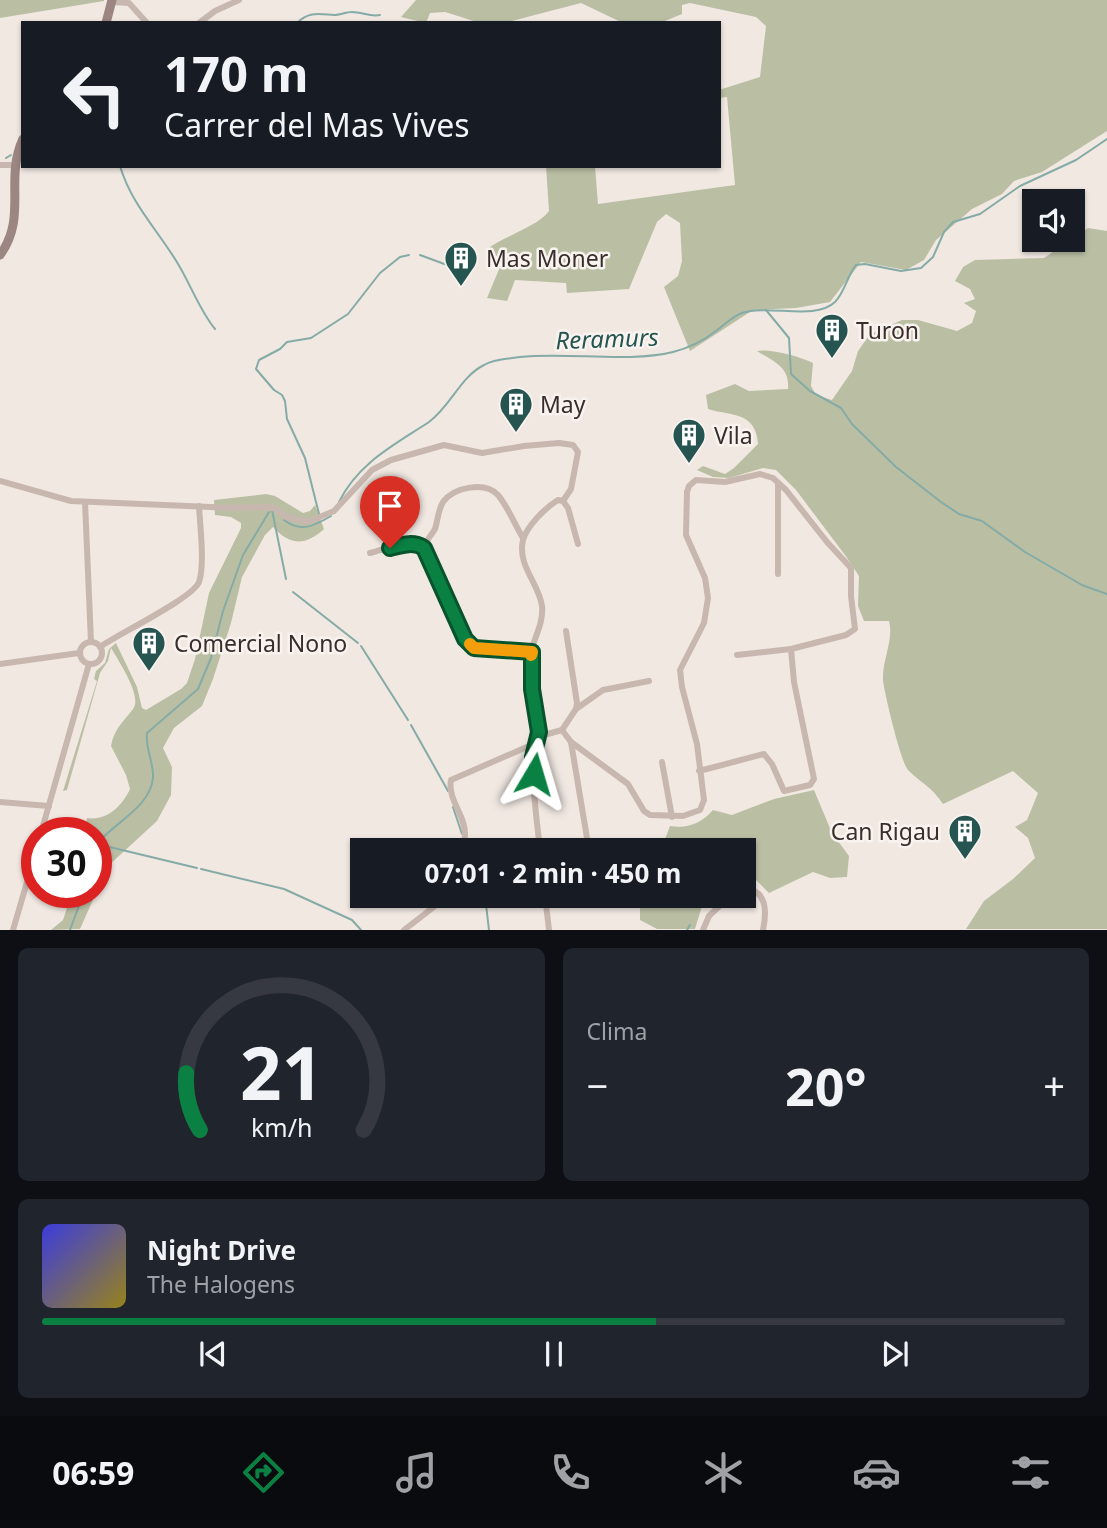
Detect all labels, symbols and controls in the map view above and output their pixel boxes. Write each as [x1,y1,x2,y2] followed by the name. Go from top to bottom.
[164,40,309,106] text: 170 m
[49,49,140,140] icon: left
[164,103,470,146] text: Carrer del Mas Vives
[1022,189,1085,252] map controls
[1022,189,1085,252] button: sound
[442,239,480,288] building icon: Mas Moner
[486,242,609,274] place label: Mas Moner
[813,311,851,360] building icon: Turon
[856,314,919,346] place label: Turon
[555,320,659,356] water label: Reramurs
[497,385,535,434] building icon: May
[540,388,586,420] place label: May
[670,416,708,465] building icon: Vila
[714,419,753,451] place label: Vila
[360,476,420,548] pin
[371,487,409,525] icon: arrive
[130,624,168,673] building icon: Comercial Nono
[174,627,347,659] place label: Comercial Nono
[497,737,571,811] position arrow
[946,812,984,861] building icon: Can Rigau
[831,815,940,847] place label: Can Rigau
[21,817,112,908] speed limit sign: 30
[425,855,681,891] text: 07:01 · 2 min · 450 m
[587,1015,647,1047] text: Clima
[240,1023,323,1122] text: 21
[785,1050,867,1121] text: 20°
[587,1059,608,1111] text: −
[1043,1059,1065,1111] text: +
[250,1110,312,1144] text: km/h
[147,1232,296,1268] text: Night Drive
[147,1268,295,1300] text: The Halogens
[194,1335,232,1373] icon: previous
[535,1335,573,1373] icon: pause
[876,1335,914,1373] icon: next
[239,1448,288,1497] icon: directions
[392,1448,441,1497] icon: music
[546,1448,595,1497] icon: phone
[699,1448,748,1497] icon: climate
[852,1448,901,1497] icon: car
[1006,1448,1055,1497] icon: filters
[52,1451,134,1494] text: 06:59

